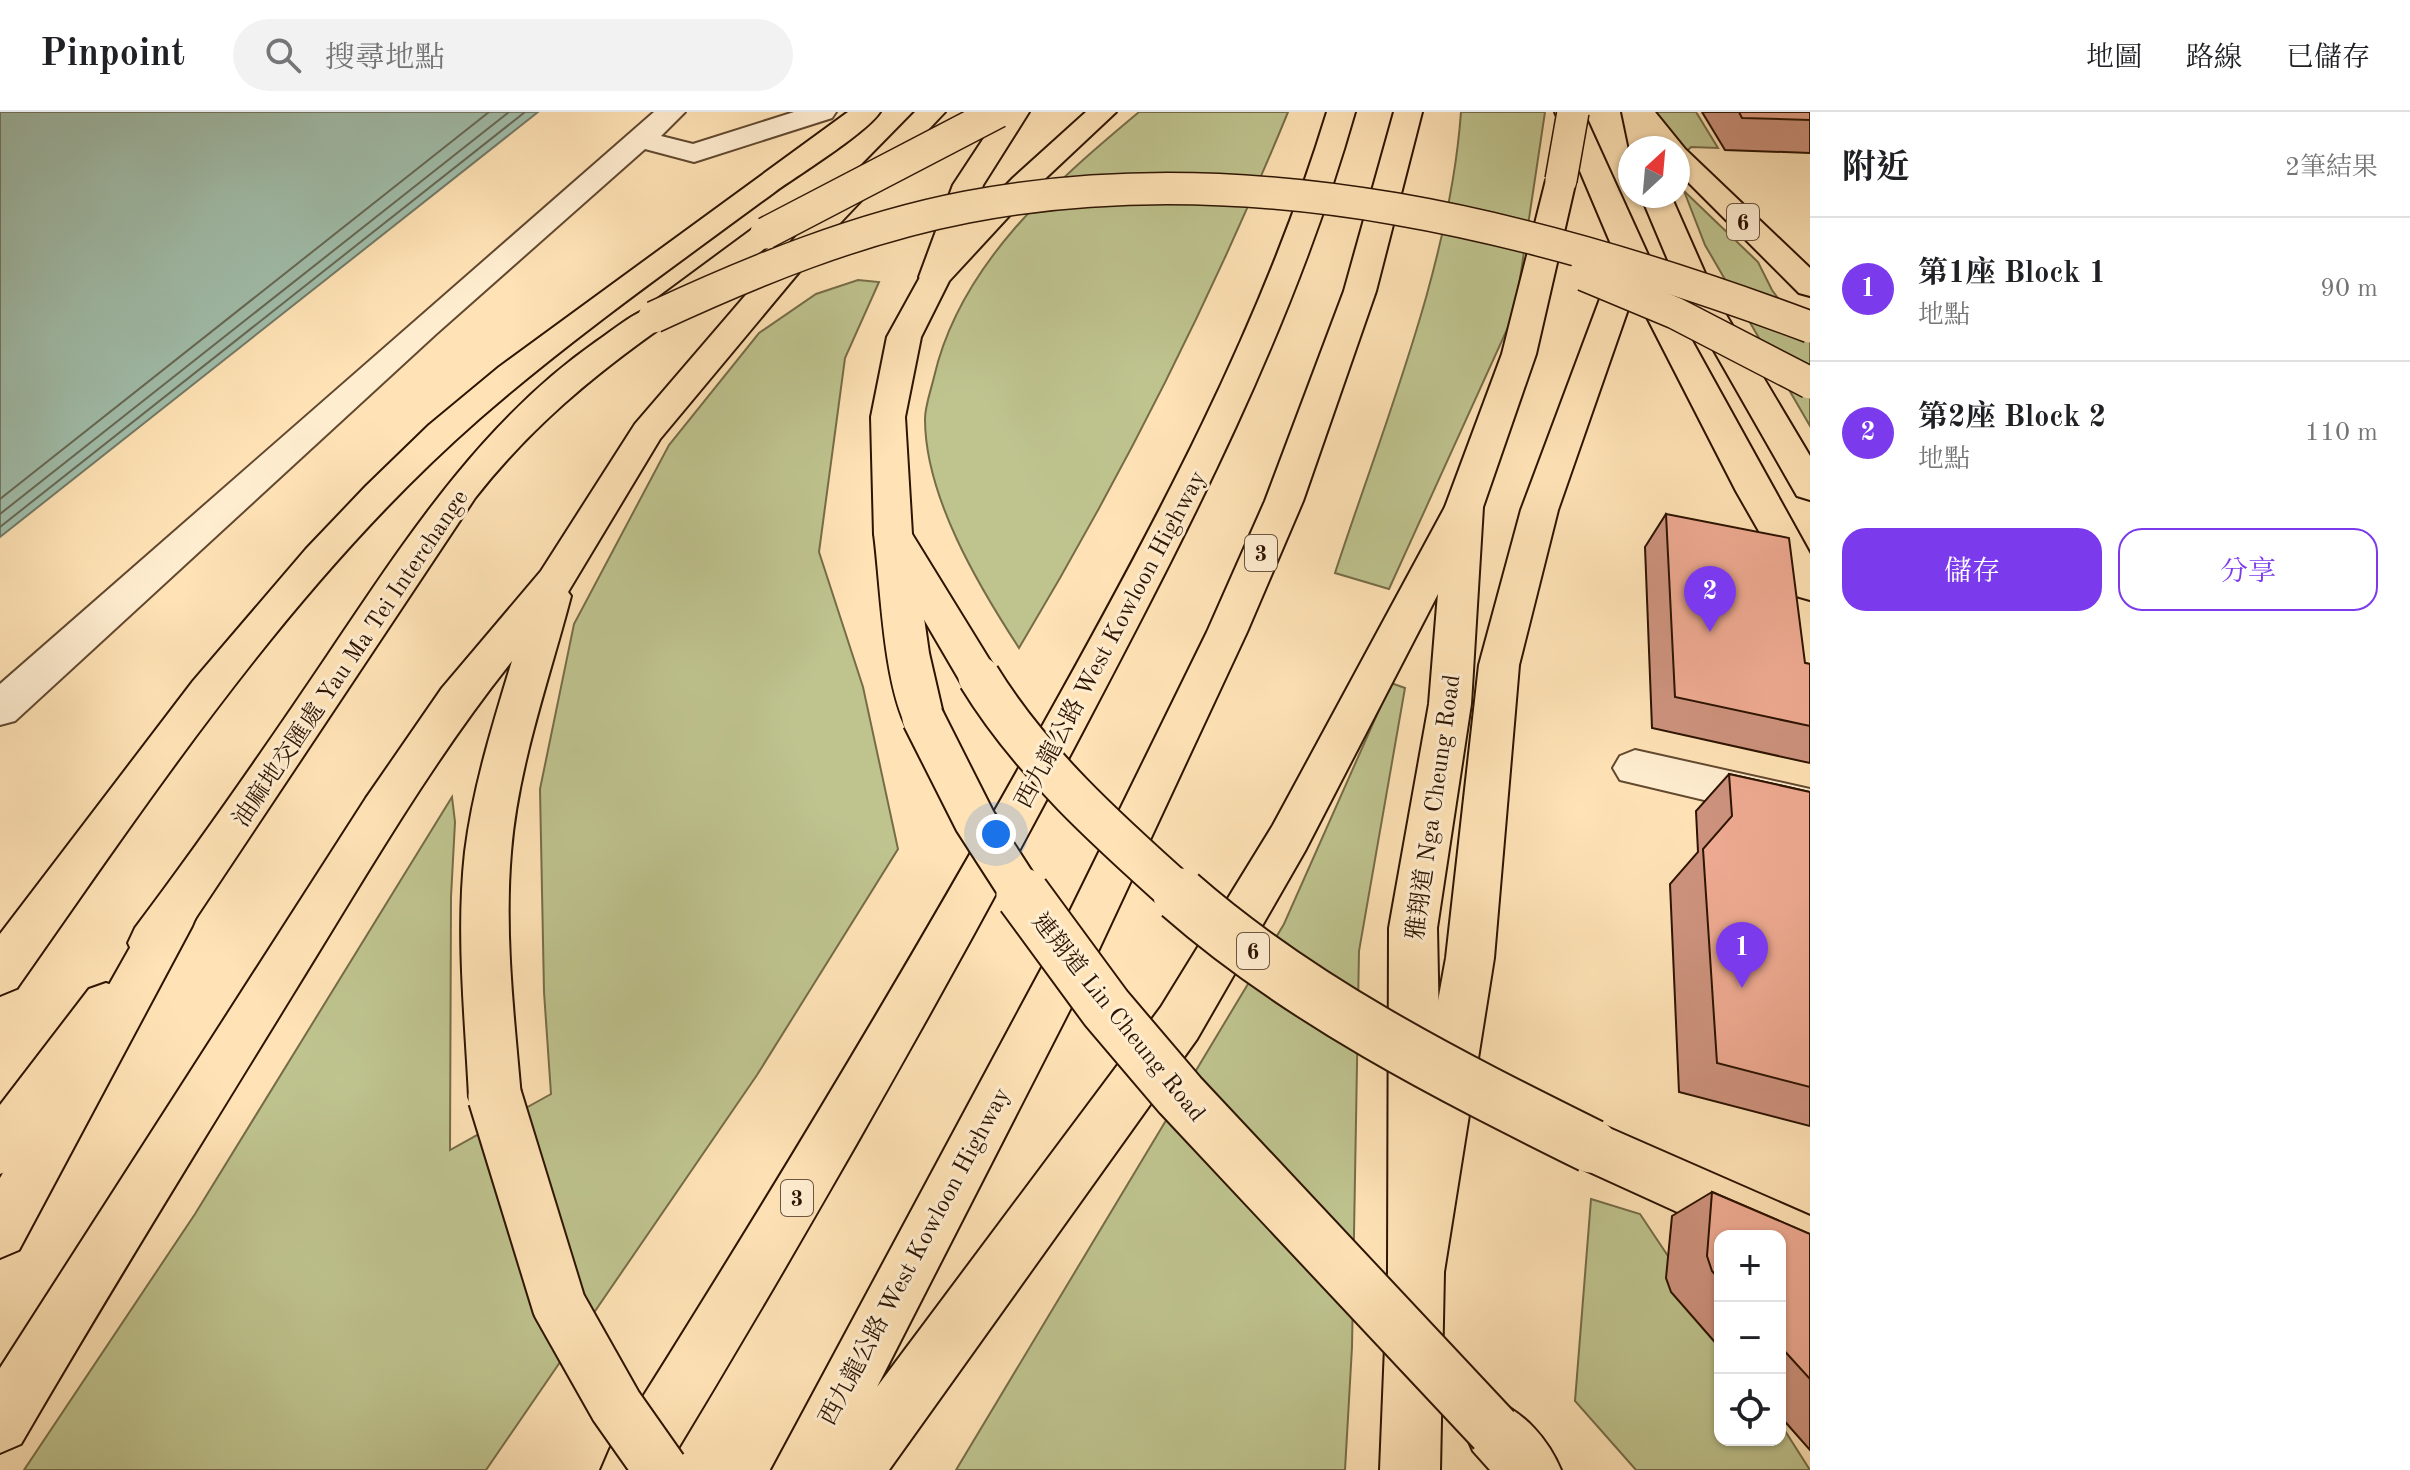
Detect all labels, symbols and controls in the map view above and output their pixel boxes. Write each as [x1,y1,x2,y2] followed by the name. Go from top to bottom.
[233,19,793,91] search box
[261,33,305,77] icon: search
[40,36,185,74] text: Pinpoint
[325,44,445,74] text: 搜尋地點
[2086,45,2142,73] text: 地圖
[2186,45,2242,73] text: 路線
[2286,45,2370,73] text: 已儲存
[1618,136,1690,208] north arrow
[1842,152,1910,186] text: 附近
[2285,155,2378,181] text: 2筆結果
[1727,204,1759,240] road number: 6
[1918,259,2106,289] text: 第1座 Block 1
[1860,276,1876,302] text: 1
[2320,276,2378,302] text: 90 m
[1918,303,1970,329] text: 地點
[1918,403,2106,433] text: 第2座 Block 2
[1860,420,1876,446] text: 2
[2305,420,2378,446] text: 110 m
[1918,447,1970,473] text: 地點
[1010,466,1211,813] street label: 西九龍公路 West Kowloon Highway
[227,485,474,832] street label: 油麻地交匯處 Yau Ma Tei Interchange
[1842,528,2102,611] button: 儲存
[2118,528,2378,611] button: 分享
[1245,535,1277,571] road number: 3
[1684,566,1736,632] pin: 2
[1401,673,1466,942] street label: 雅翔道 Nga Cheung Road
[976,814,1016,854] your location
[1026,908,1211,1127] street label: 連翔道 Lin Cheung Road
[1716,922,1768,988] pin: 1
[1237,933,1269,969] road number: 6
[814,1083,1015,1430] street label: 西九龍公路 West Kowloon Highway
[781,1180,813,1216] road number: 3
[1714,1230,1786,1446] map controls
[1714,1230,1786,1302] button: +
[1714,1302,1786,1374] button: −
[1714,1374,1786,1446] button: locate

